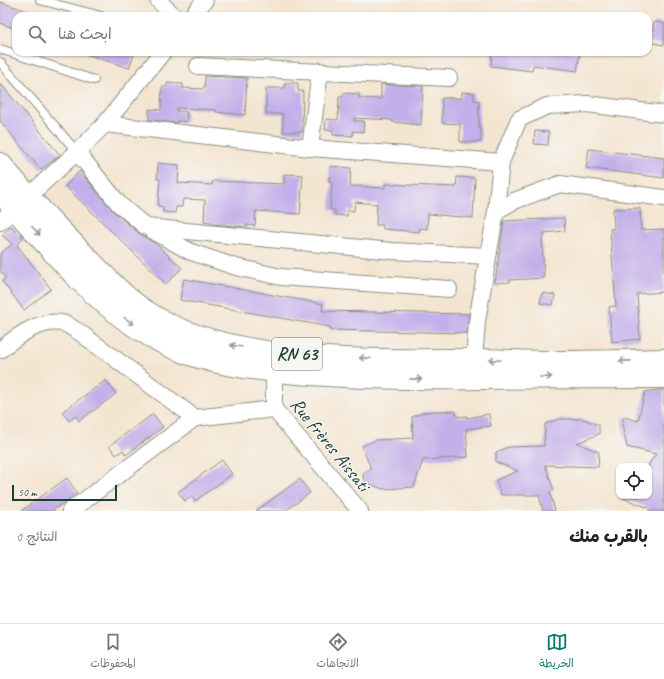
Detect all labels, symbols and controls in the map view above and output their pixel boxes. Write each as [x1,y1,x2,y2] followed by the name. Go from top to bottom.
[12,12,652,56] search box
[26,23,48,45] icon: search
[58,25,112,44] text: ابحث هنا
[31,226,40,236] one-way arrow
[123,317,134,325] one-way arrow
[272,338,322,370] road number: RN 63
[230,342,243,350] one-way arrow
[359,355,372,362] one-way arrow
[489,356,502,364] one-way arrow
[619,357,632,365] one-way arrow
[539,373,552,381] one-way arrow
[409,375,422,382] one-way arrow
[285,393,377,498] street label: Rue frères Aissati
[616,463,652,499] map controls
[616,463,652,499] button: locate
[12,483,117,502] scale bar
[18,485,37,499] text: 50 m
[569,526,648,547] text: بالقرب منك
[16,529,58,545] text: النتائج: 0
[90,631,136,673] tab: المحفوظات
[316,631,359,673] tab: الاتجاهات
[539,631,574,673] tab: الخريطة

